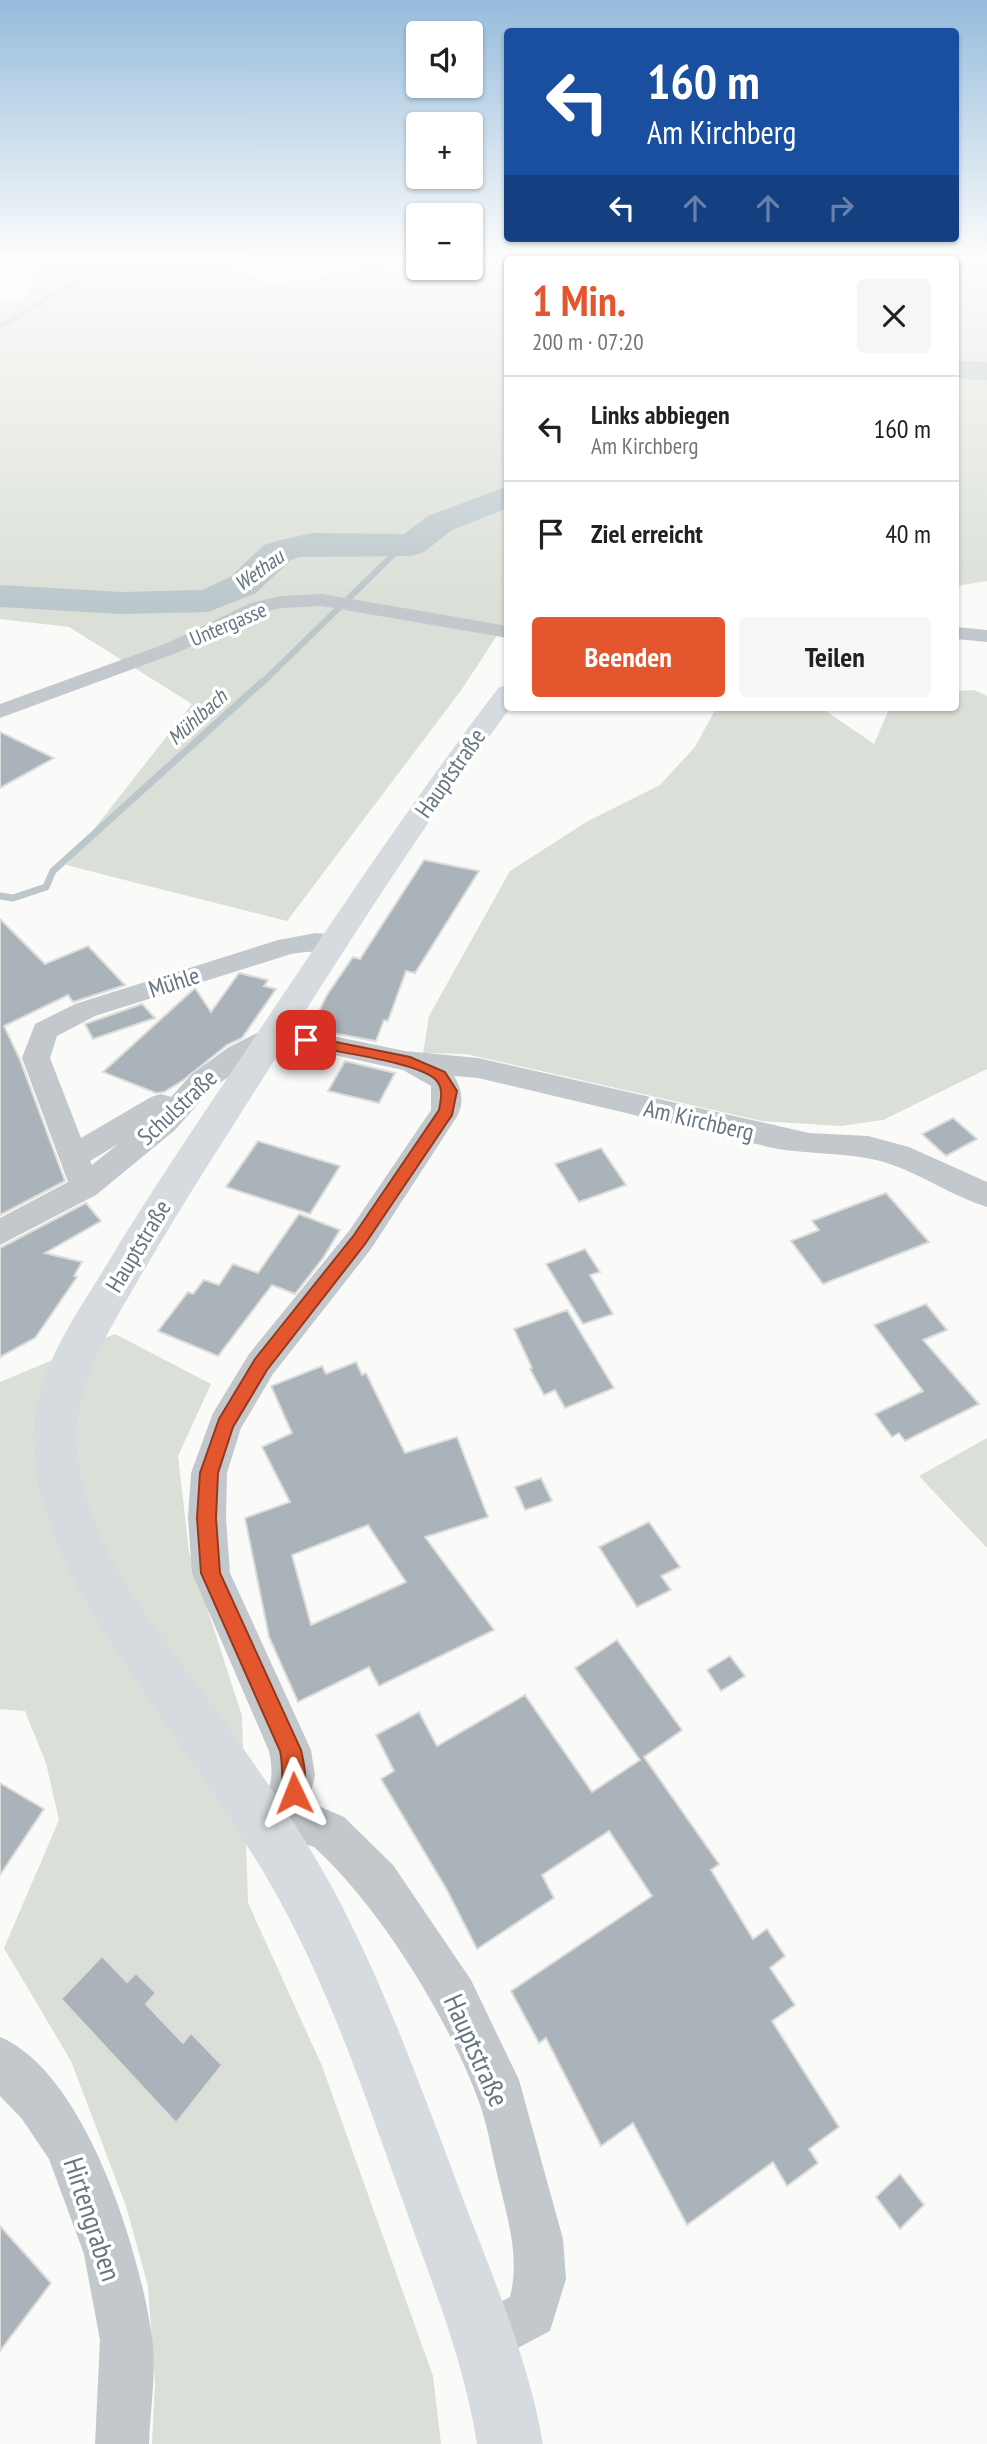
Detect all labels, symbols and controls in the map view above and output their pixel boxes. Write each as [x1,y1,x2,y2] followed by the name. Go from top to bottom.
[406,21,483,280] map controls
[406,21,483,98] button: sound
[647,49,760,113] text: 160 m
[532,56,623,147] icon: left
[647,111,796,153] text: Am Kirchberg
[406,112,483,189] button: +
[603,189,641,227] icon: left
[676,189,714,227] icon: ahead
[749,189,787,227] icon: ahead
[822,189,860,227] icon: right
[406,203,483,280] button: −
[532,273,626,328] text: 1 Min.
[857,279,931,353] button: close
[532,327,644,356] text: 200 m · 07:20
[591,398,730,431] text: Links abbiegen
[532,410,570,448] icon: left
[873,412,931,445] text: 160 m
[591,431,698,460] text: Am Kirchberg
[532,515,570,553] icon: arrive
[591,517,703,550] text: Ziel erreicht
[885,517,931,550] text: 40 m
[229,542,291,597] water label: Wethau
[186,596,270,652] street label: Untergasse
[532,617,725,697] button: Beenden
[739,617,931,697] button: Teilen
[162,682,234,751] water label: Mühlbach
[408,722,492,824] street label: Hauptstraße
[145,959,203,1005] street label: Mühle
[276,1010,336,1070] pin
[287,1021,325,1059] icon: arrive
[131,1062,223,1152] street label: Schulstraße
[641,1092,757,1148] street label: Am Kirchberg
[98,1194,178,1298] street label: Hauptstraße
[257,1756,331,1830] position arrow
[436,1988,518,2112] street label: Hauptstraße
[56,2153,130,2285] street label: Hirtengraben

